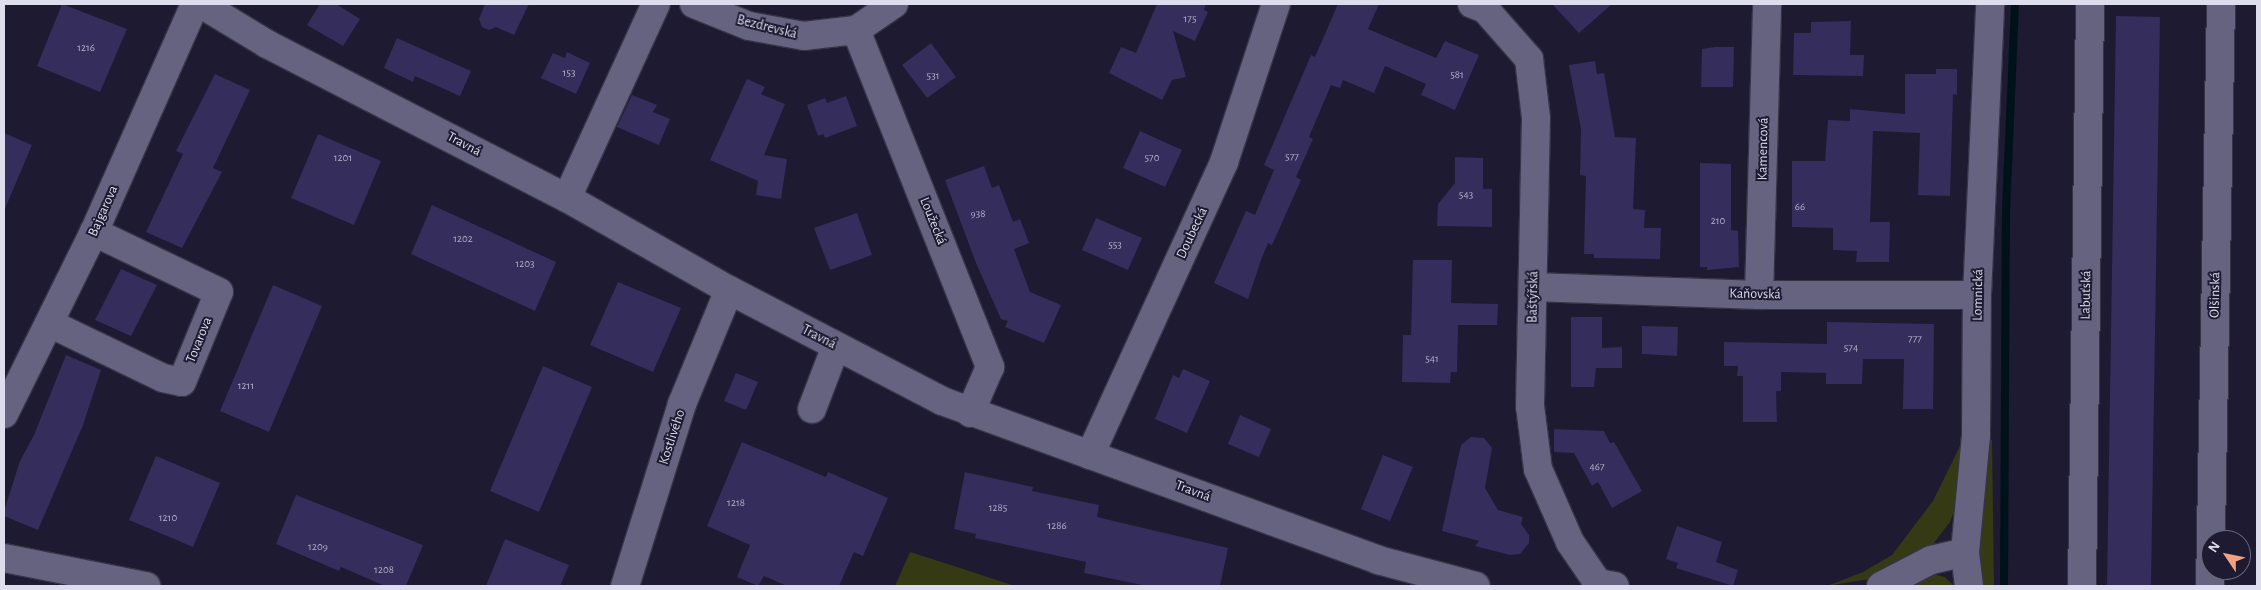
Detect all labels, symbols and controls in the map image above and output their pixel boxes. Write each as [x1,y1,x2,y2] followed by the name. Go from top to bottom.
[735,11,799,43] street label: Bezdrevská
[1184,12,1196,26] house number: 175
[77,41,95,55] house number: 1216
[563,66,575,80] house number: 153
[1450,68,1464,82] house number: 581
[927,69,939,83] house number: 531
[1754,117,1772,181] street label: Kamencová
[444,128,484,160] street label: Travná
[1285,150,1299,164] house number: 577
[334,151,352,165] house number: 1201
[1145,151,1159,165] house number: 570
[84,183,122,239] street label: Bajgarova
[1459,188,1473,202] house number: 543
[916,195,950,247] street label: Loužecká
[1795,200,1805,214] house number: 66
[1173,205,1211,261] street label: Doubecká
[971,207,985,221] house number: 938
[1711,214,1725,228] house number: 210
[453,232,473,246] house number: 1202
[1108,238,1122,252] house number: 553
[515,257,535,271] house number: 1203
[1969,269,1987,321] street label: Lomnická
[2077,270,2095,320] street label: Labuťská
[1524,271,1542,323] street label: Baštýřská
[2206,272,2224,318] street label: Olšinská
[1729,285,1781,303] street label: Kaňovská
[182,315,216,365] street label: Tovarova
[799,321,839,353] street label: Travná
[1908,332,1922,346] house number: 777
[1844,341,1858,355] house number: 574
[1425,352,1439,366] house number: 541
[238,379,254,393] house number: 1211
[655,407,689,467] street label: Kostlivého
[1589,460,1605,474] house number: 467
[1173,477,1213,505] street label: Travná
[727,496,745,510] house number: 1218
[989,501,1007,515] house number: 1285
[159,511,177,525] house number: 1210
[1047,519,1067,533] house number: 1286
[2201,530,2251,580] north arrow
[2206,539,2223,555] text: N
[308,540,328,554] house number: 1209
[374,563,394,577] house number: 1208

